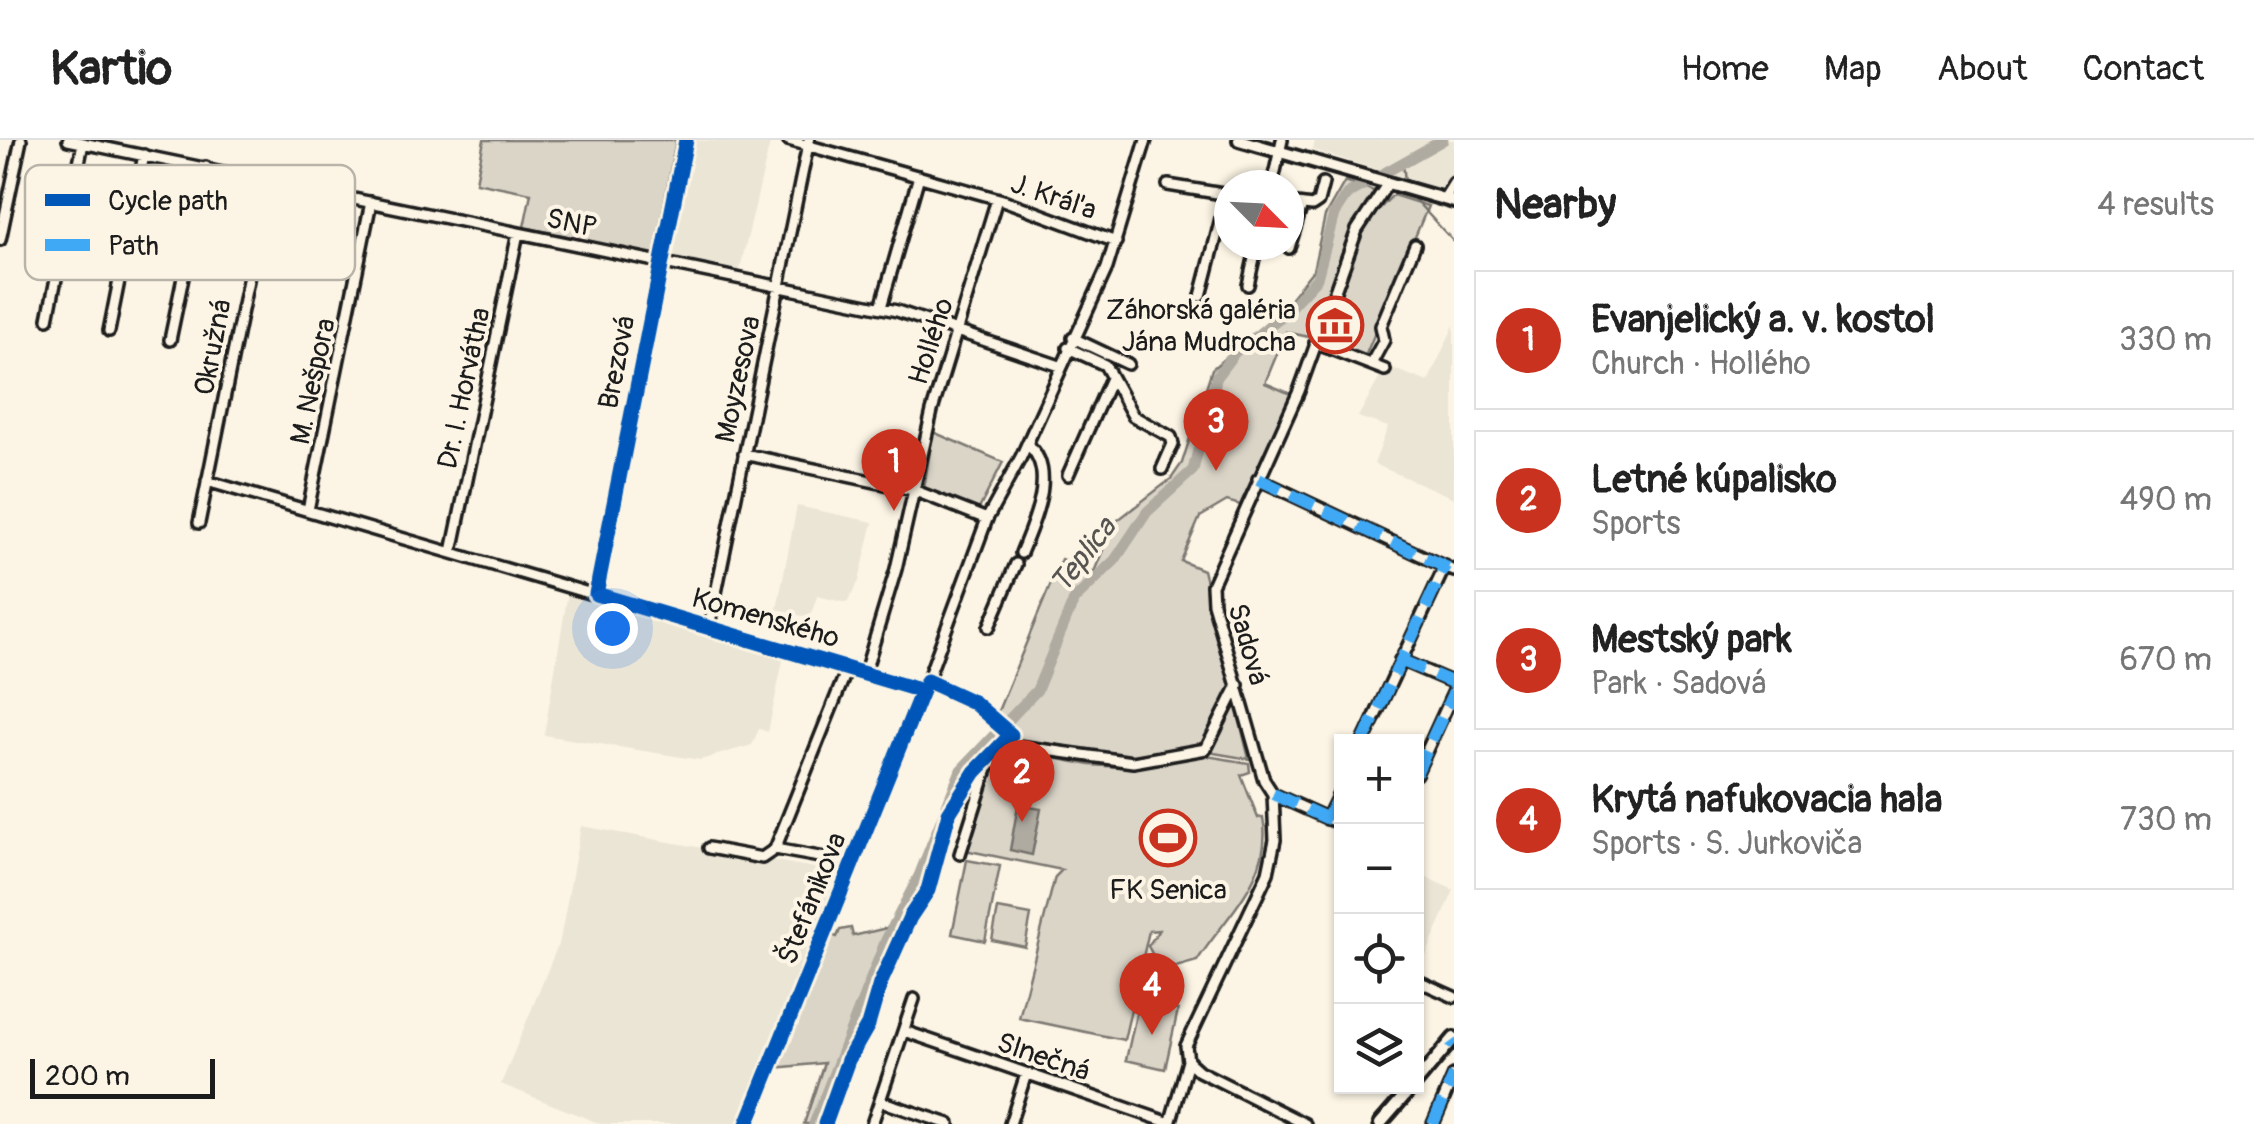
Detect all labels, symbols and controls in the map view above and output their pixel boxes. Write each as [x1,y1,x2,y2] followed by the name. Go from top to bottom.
[50,39,172,99] text: Kartio
[1681,47,1769,91] text: Home
[1824,47,1882,91] text: Map
[1937,47,2027,91] text: About
[2082,47,2204,91] text: Contact
[25,165,355,280] legend
[1006,166,1101,228] street label: J. Kráľa
[1214,170,1304,260] north arrow
[1494,179,1616,231] text: Nearby
[108,184,228,219] text: Cycle path
[2097,185,2214,225] text: 4 results
[543,201,600,246] street label: SNP
[108,229,159,264] text: Path
[1106,293,1296,360] place label: Záhorská galéria Jána Mudrocha
[901,294,962,389] street label: Hollého
[1305,295,1365,355] museum icon: Záhorská galéria Jána Mudrocha
[187,296,240,398] street label: Okružná
[1591,296,1935,344] text: Evanjelický a. v. kostol
[430,304,499,472] street label: Dr. I. Horvátha
[591,313,644,412] street label: Brezová
[708,313,769,446] street label: Moyzesova
[283,315,344,448] street label: M. Nešpora
[1522,320,1535,360] text: 1
[2119,320,2212,360] text: 330 m
[1591,344,1811,384] text: Church · Hollého
[1184,388,1248,471] pin: 3
[862,428,926,511] pin: 1
[1591,456,1837,504] text: Letné kúpalisko
[1520,480,1537,520] text: 2
[2120,480,2212,520] text: 490 m
[1591,504,1681,544] text: Sports
[1043,509,1126,600] water label: Teplica
[688,581,843,656] street label: Komenského
[1219,600,1276,689] street label: Sadová
[587,603,638,654] your location
[1591,616,1792,664] text: Mestský park
[1520,640,1537,680] text: 3
[2120,640,2212,680] text: 670 m
[1591,664,1766,704] text: Park · Sadová
[1334,734,1424,1094] map controls
[1334,734,1424,824] button: +
[990,740,1054,822] pin: 2
[1591,776,1942,824] text: Krytá nafukovacia hala
[1519,800,1538,840] text: 4
[2120,800,2212,840] text: 730 m
[1138,808,1198,868] sports icon: FK Senica
[1334,824,1424,914] button: −
[1591,824,1862,864] text: Sports · S. Jurkoviča
[770,827,855,970] street label: Štefánikova
[1109,873,1227,908] place label: FK Senica
[1334,914,1424,1004] button: locate
[1120,952,1184,1035] pin: 4
[1334,1004,1424,1094] button: layers
[992,1025,1095,1090] street label: Slnečná
[30,1054,215,1098] scale bar
[45,1059,130,1094] text: 200 m

